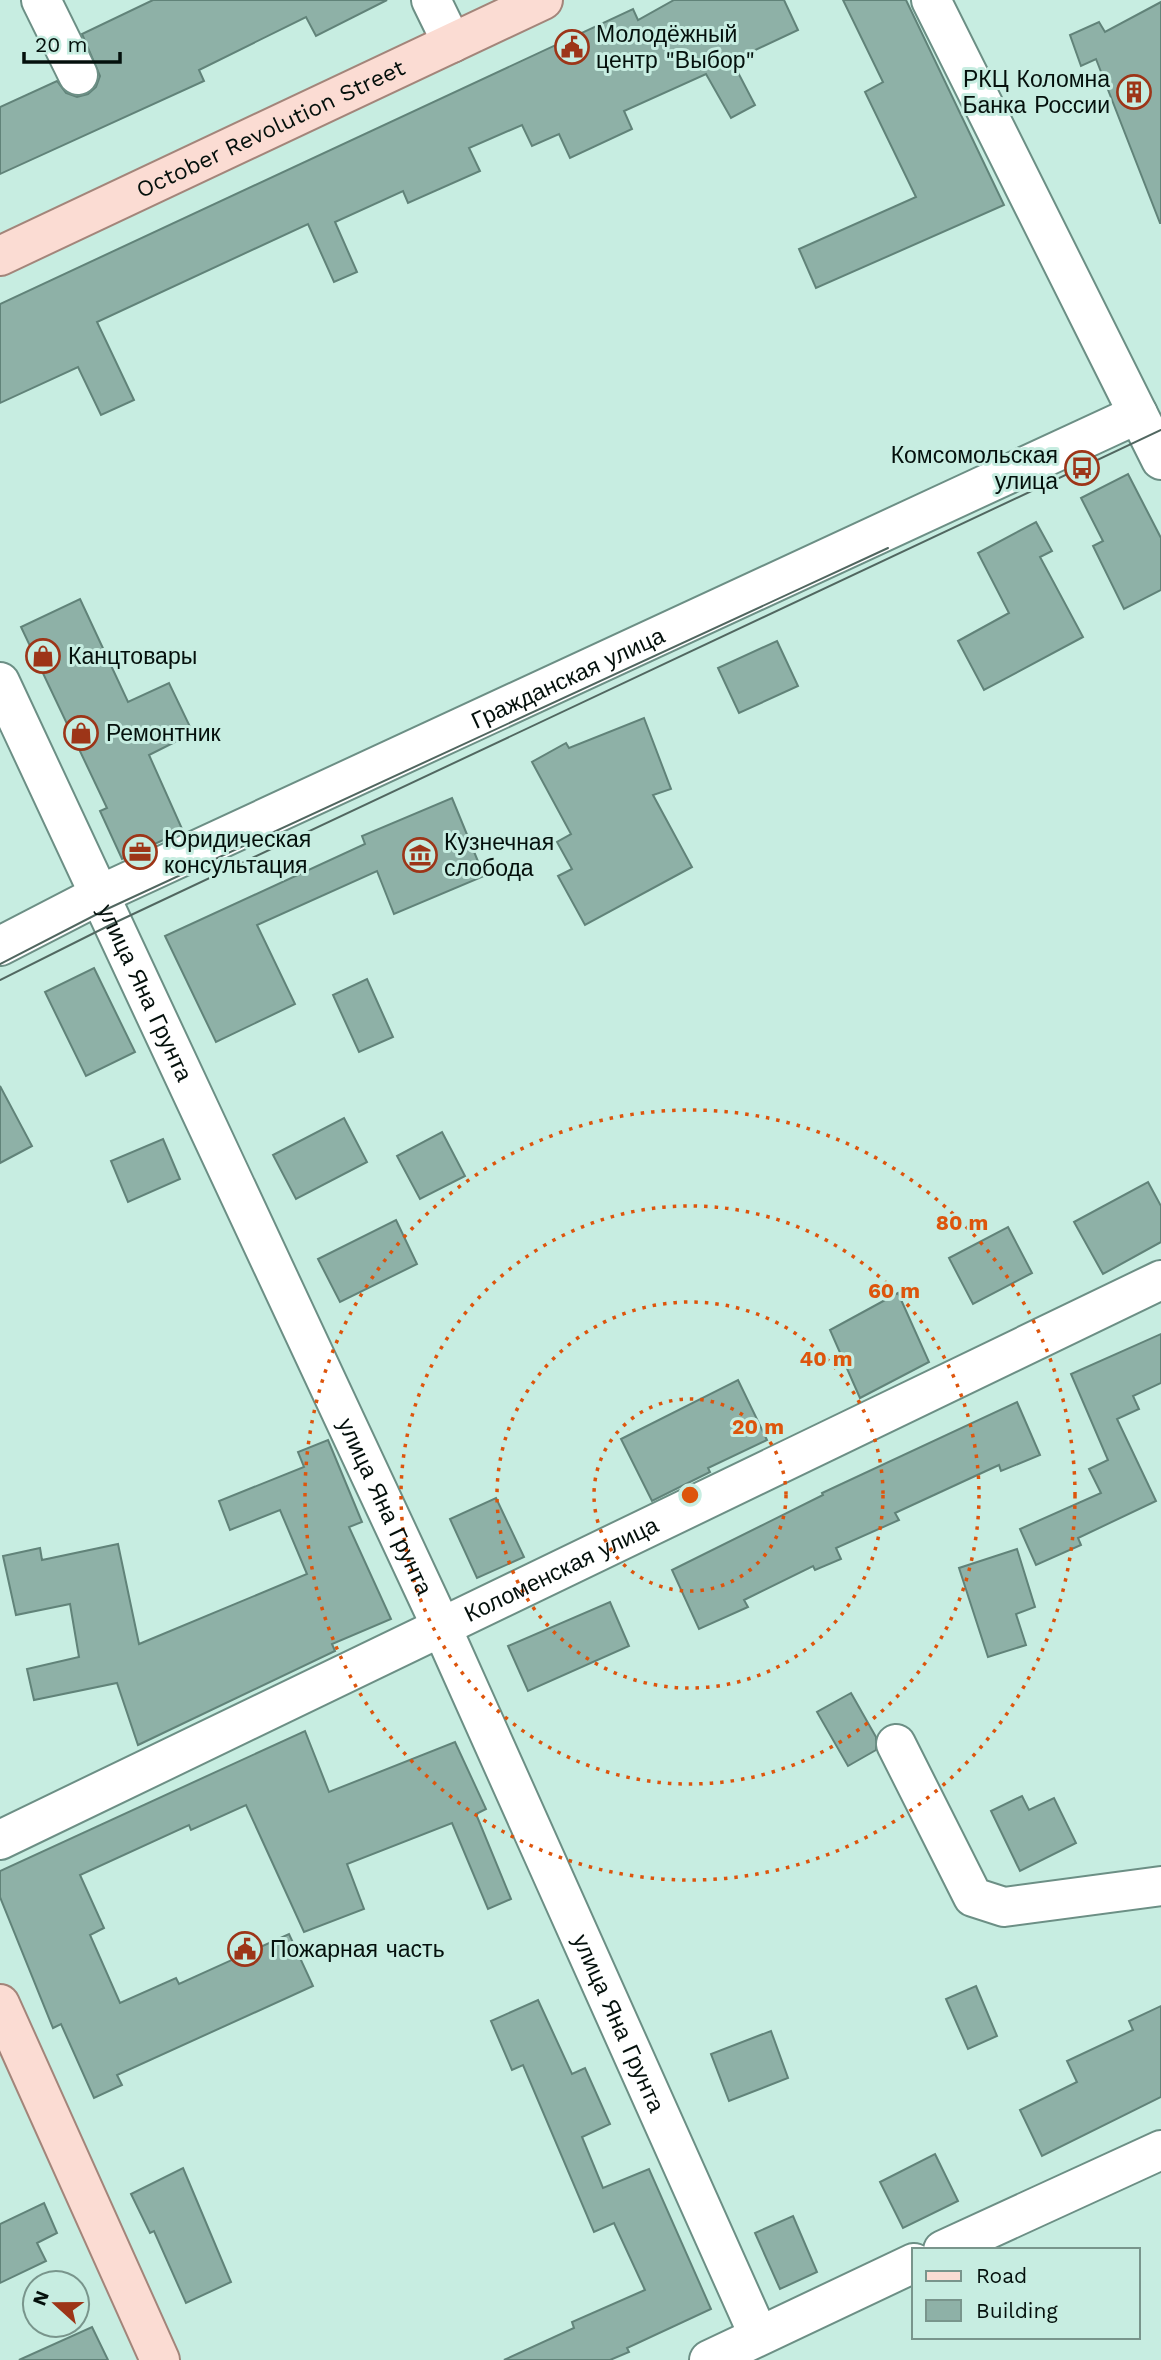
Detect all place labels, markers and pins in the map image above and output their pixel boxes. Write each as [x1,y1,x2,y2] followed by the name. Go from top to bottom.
[596,21,755,74] place label: Молодёжный центр "Выбор"
[553,28,591,66] public building icon: Молодёжный центр "Выбор"
[962,66,1110,119] place label: РКЦ Коломна Банка России
[1115,73,1153,111] building icon: РКЦ Коломна Банка России
[891,442,1058,495] place label: Комсомольская улица
[1063,449,1101,487] bus stop icon: Комсомольская улица
[24,637,62,675] shop icon: Канцтовары
[68,643,197,670] place label: Канцтовары
[62,714,100,752] shop icon: Ремонтник
[106,720,222,747] place label: Ремонтник
[164,826,311,879] place label: Юридическая консультация
[444,829,554,882] place label: Кузнечная слобода
[121,833,159,871] office icon: Юридическая консультация
[401,836,439,874] museum icon: Кузнечная слобода
[678,1483,702,1507] centre of rings
[226,1930,264,1968] public building icon: Пожарная часть
[270,1936,445,1963] place label: Пожарная часть

